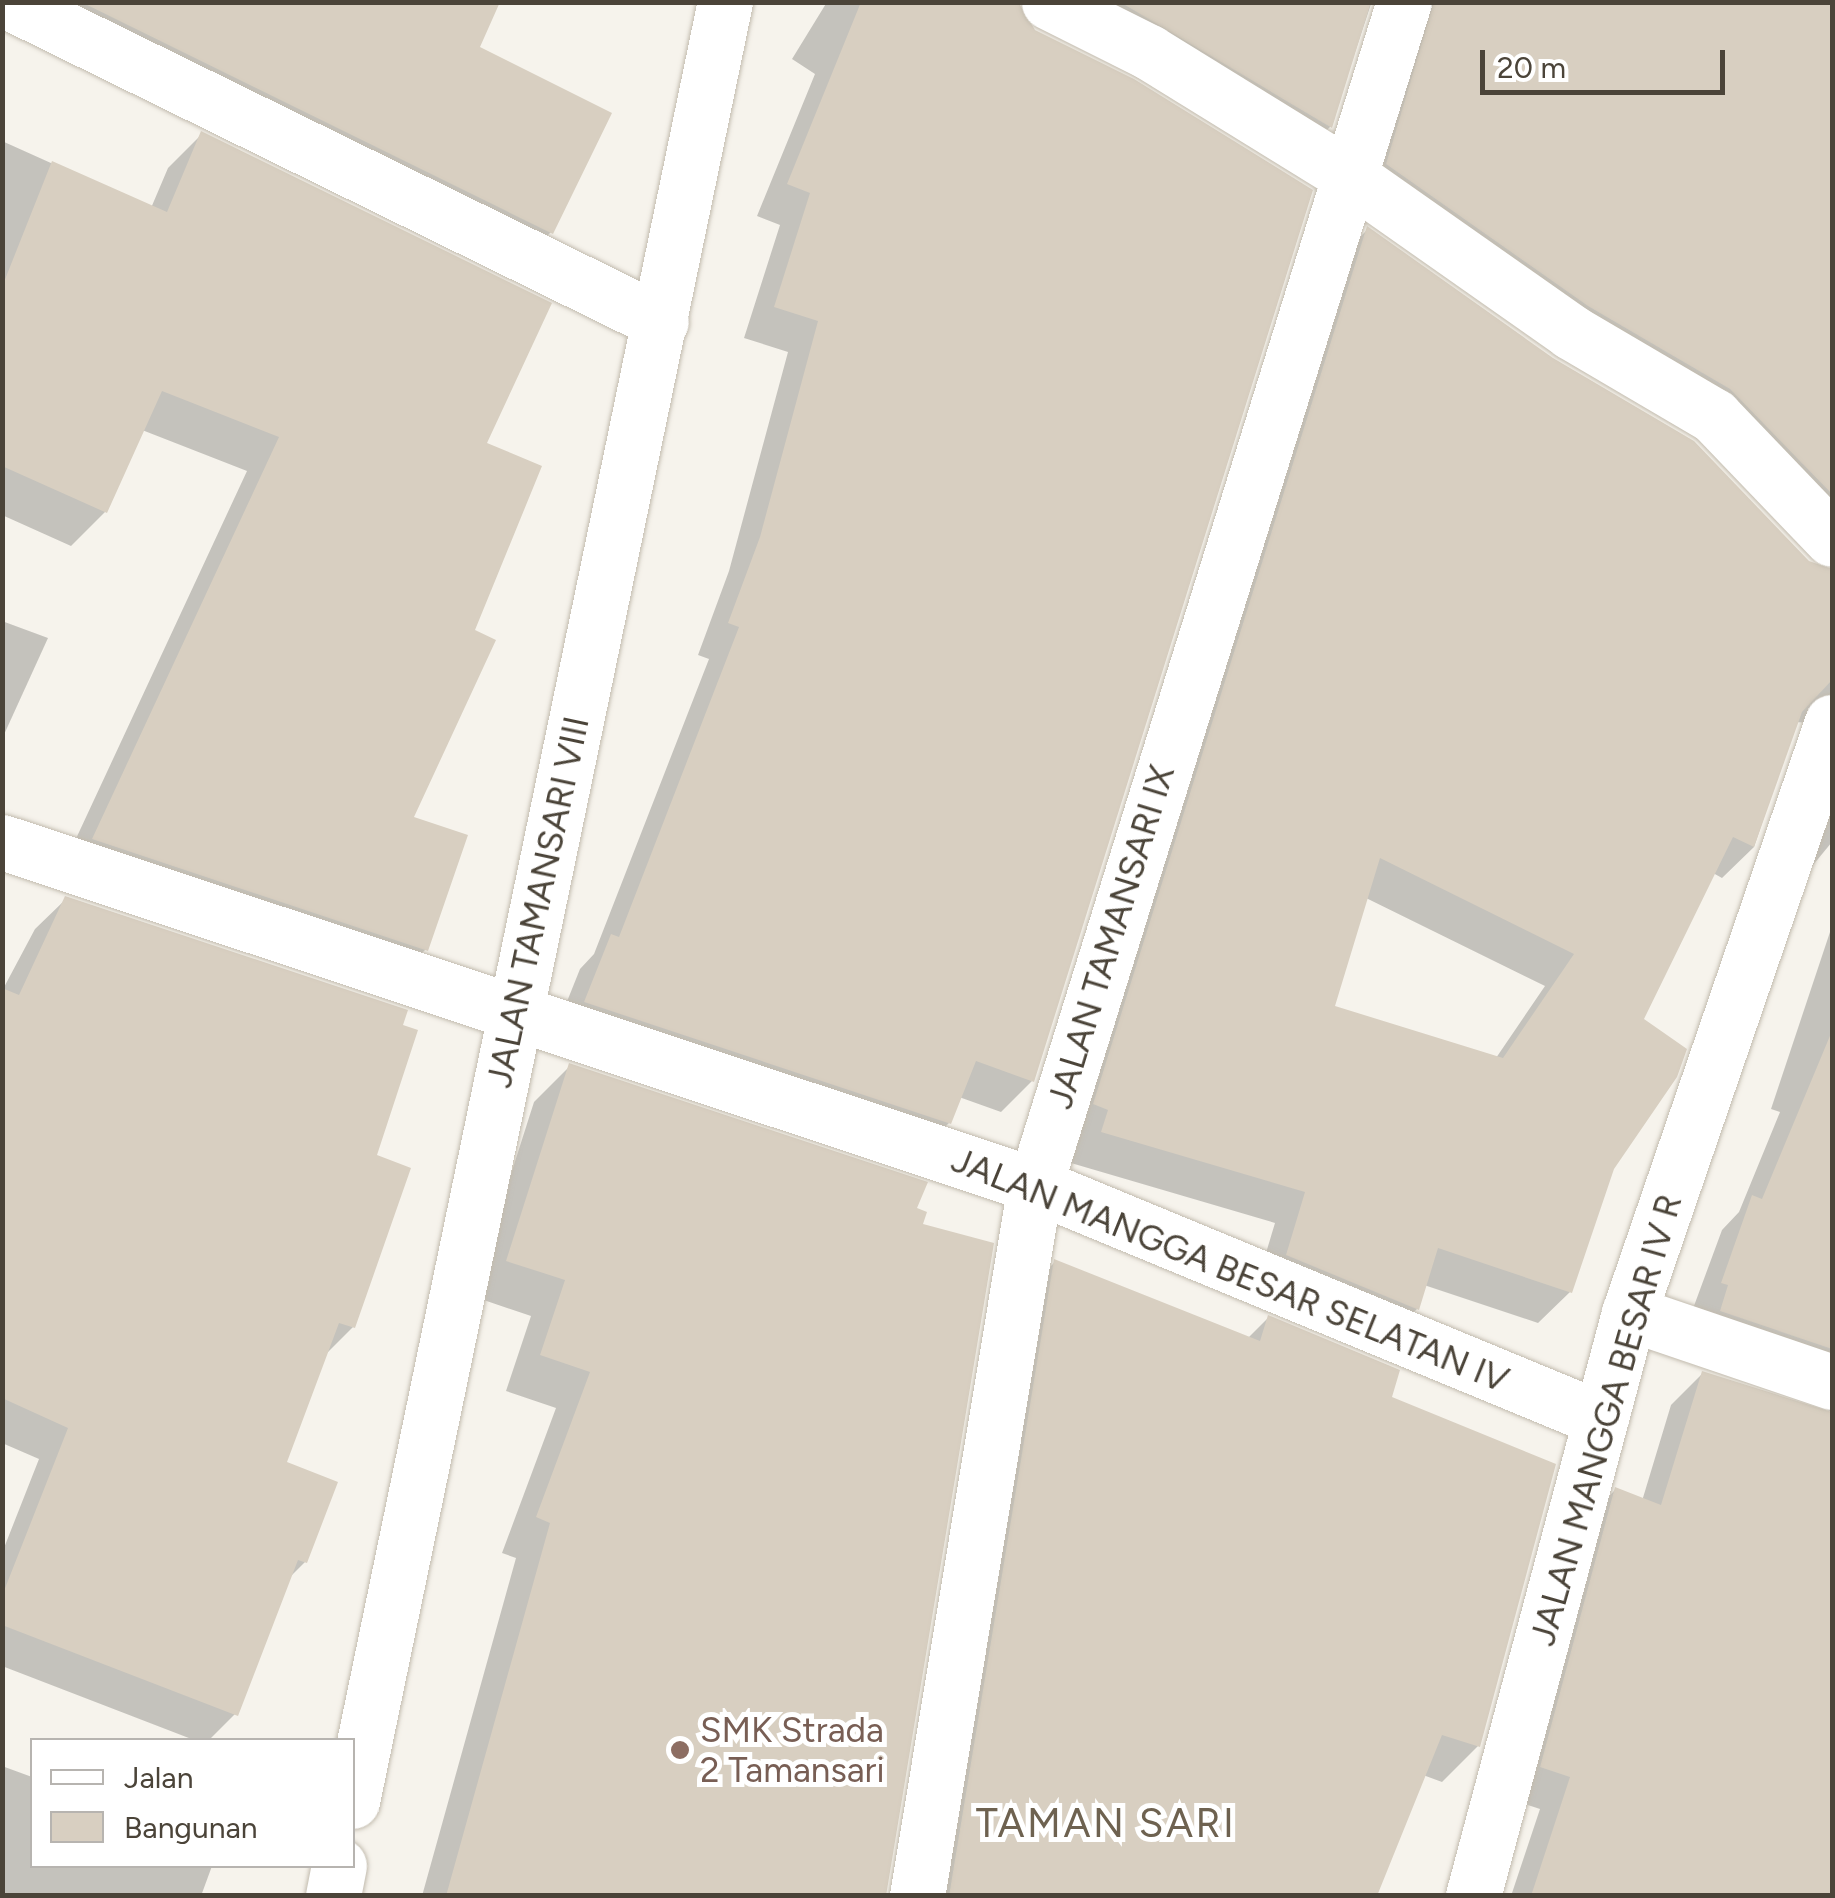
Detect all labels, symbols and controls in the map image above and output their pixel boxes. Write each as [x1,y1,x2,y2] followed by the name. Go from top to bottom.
[1485,30,1730,92] scale bar
[1497,49,1566,86] text: 20 m
[478,713,598,1091] street label: JALAN TAMANSARI VIII
[1039,760,1183,1114] street label: JALAN TAMANSARI IX
[946,1139,1514,1401] street label: JALAN MANGGA BESAR SELATAN IV
[1521,1190,1691,1650] street label: JALAN MANGGA BESAR IV R
[700,1709,884,1791] place label: SMK Strada 2 Tamansari
[30,1738,355,1868] legend
[669,1739,691,1761] marker: SMK Strada 2 Tamansari
[124,1759,193,1796] text: Jalan
[976,1799,1236,1847] district label: TAMAN SARI
[124,1809,258,1846] text: Bangunan

